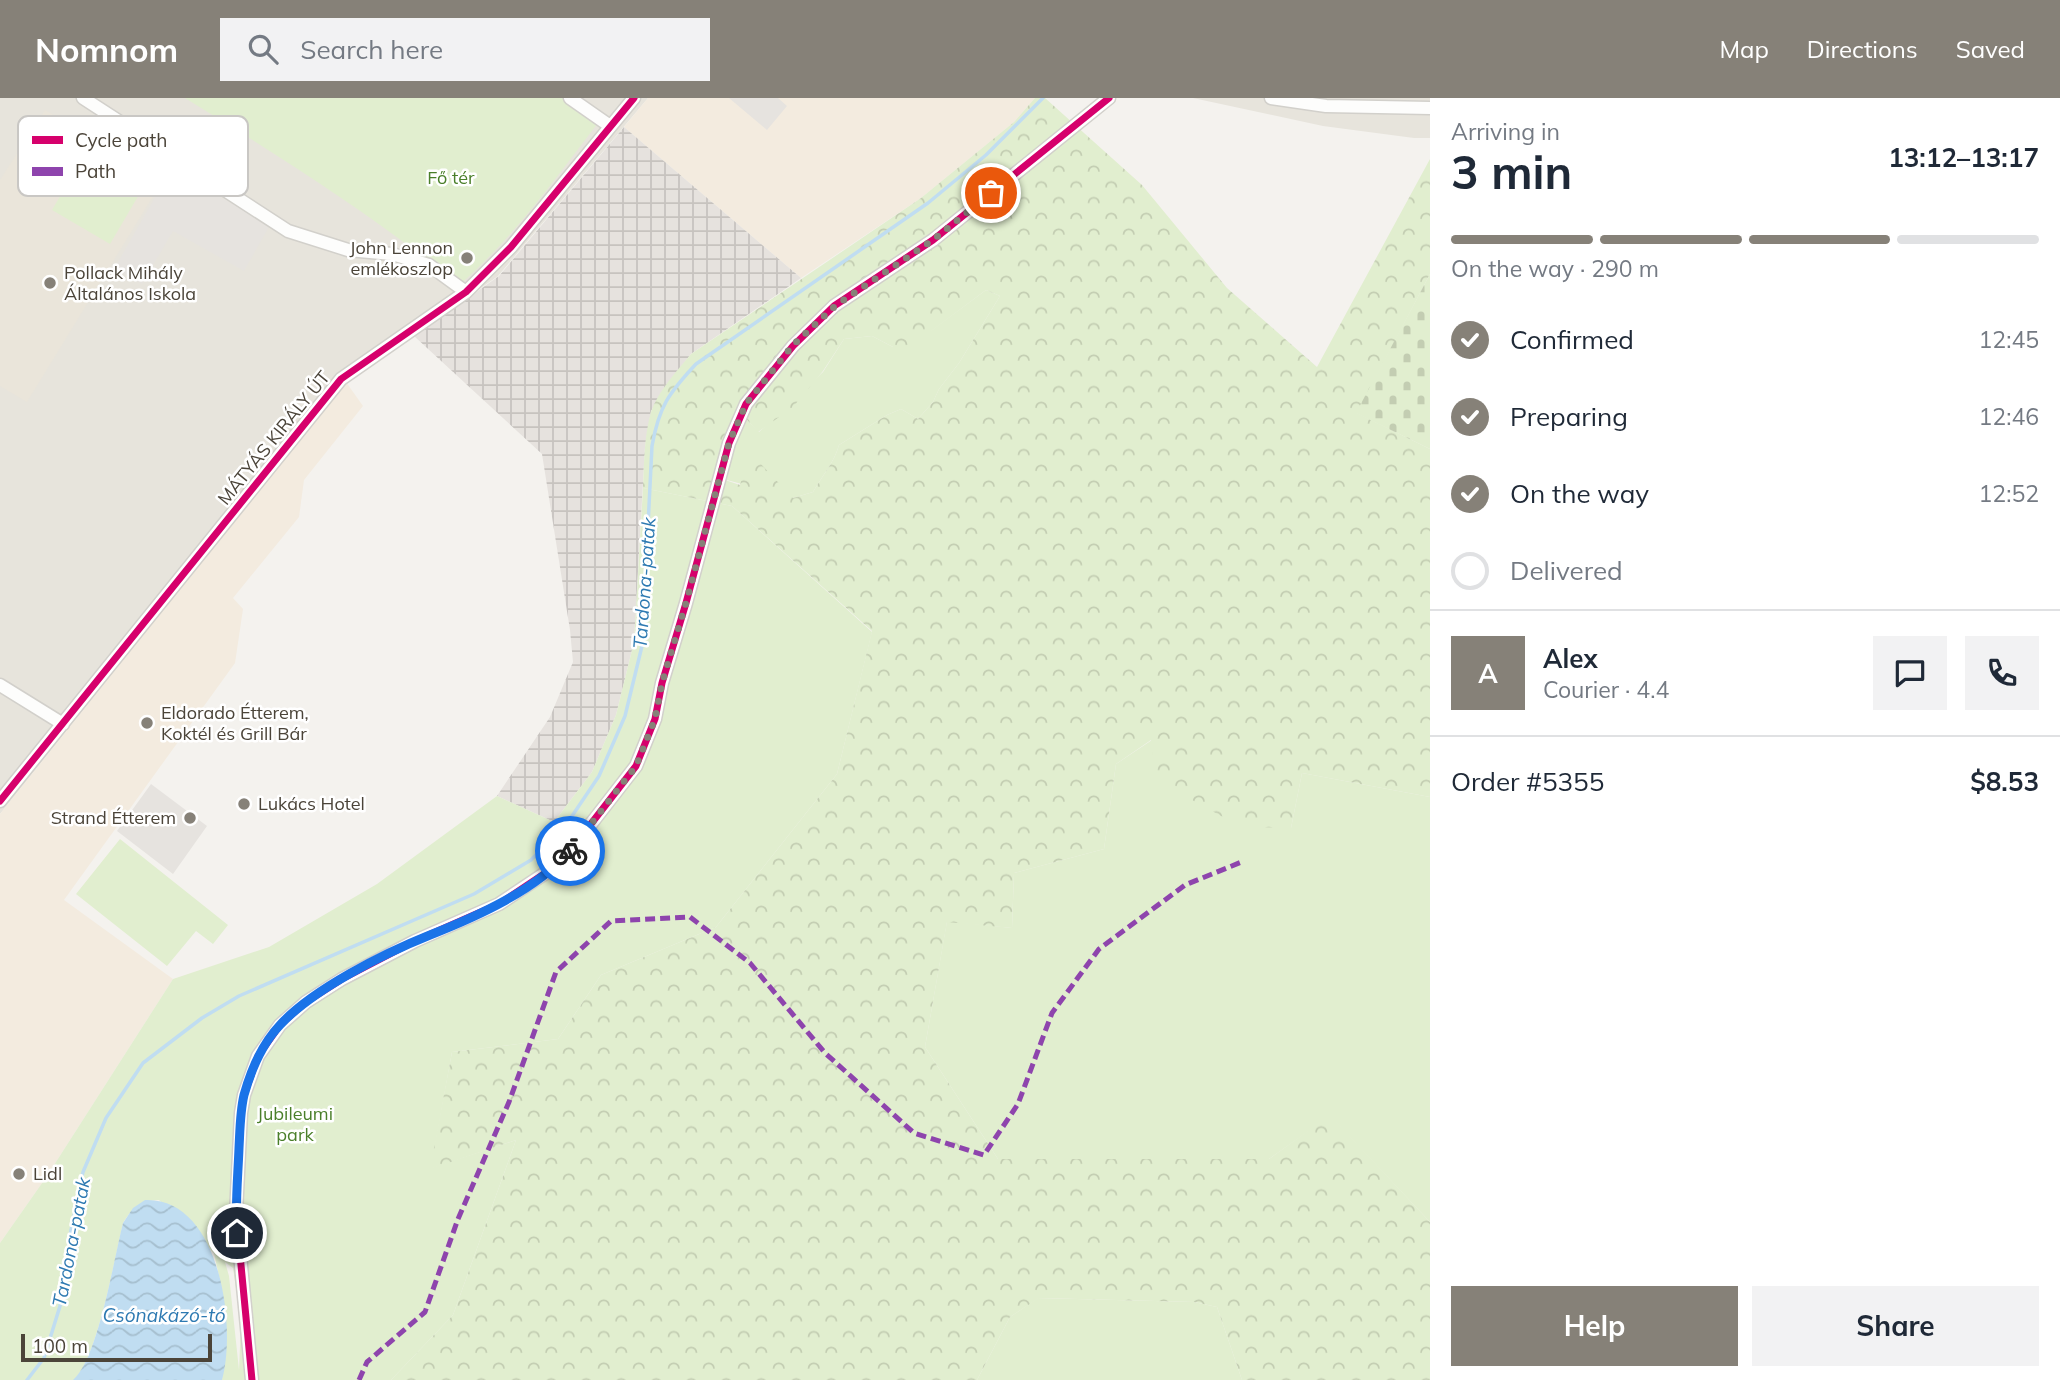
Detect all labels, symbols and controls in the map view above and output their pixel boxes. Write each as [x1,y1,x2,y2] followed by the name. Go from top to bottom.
[220,18,710,81] search box
[35,29,178,70] text: Nomnom
[244,30,282,68] icon: search
[300,33,443,66] text: Search here
[1719,34,1769,64] text: Map
[1807,34,1918,64] text: Directions
[1956,34,2025,64] text: Saved
[18,116,248,196] legend
[1451,117,1560,146] text: Arriving in
[75,128,167,152] text: Cycle path
[1888,141,2039,174] text: 13:12–13:17
[1451,143,1572,201] text: 3 min
[75,159,116,183] text: Path
[961,163,1021,223] pin
[427,166,475,189] park label: Fő tér
[972,174,1010,212] icon: bag
[350,236,453,280] place label: John Lennon emlékoszlop
[459,250,475,266] marker: John Lennon emlékoszlop
[1451,254,1659,283] text: On the way · 290 m
[64,261,196,305] place label: Pollack Mihály Általános Iskola
[42,275,58,291] marker: Pollack Mihály Általános Iskola
[1451,321,1489,359] icon: check
[1510,323,1634,356] text: Confirmed
[1979,325,2039,354] text: 12:45
[212,366,335,509] street label: MÁTYÁS KIRÁLY ÚT
[1451,398,1489,436] icon: check
[1510,400,1628,433] text: Preparing
[1979,402,2039,431] text: 12:46
[1451,475,1489,513] icon: check
[1510,477,1649,510] text: On the way
[1979,479,2039,508] text: 12:52
[627,515,661,650] water label: Tardona-patak
[1510,554,1623,587] text: Delivered
[1873,636,1947,710] button: chat
[1965,636,2039,710] button: phone
[1543,642,1598,675] text: Alex
[1478,657,1498,690] text: A
[1543,675,1669,704] text: Courier · 4.4
[161,701,309,745] place label: Eldorado Étterem, Koktél és Grill Bár
[139,715,155,731] marker: Eldorado Étterem, Koktél és Grill Bár
[1451,765,1604,798] text: Order #5355
[1970,765,2039,798] text: $8.53
[258,792,365,815] place label: Lukács Hotel
[236,796,252,812] marker: Lukács Hotel
[51,806,176,829] place label: Strand Étterem
[182,810,198,826] marker: Strand Étterem
[535,816,605,886] courier
[551,832,589,870] icon: bike
[257,1102,333,1146] park label: Jubileumi park
[33,1162,62,1185] place label: Lidl
[11,1166,27,1182] marker: Lidl
[47,1174,96,1309] water label: Tardona-patak
[207,1203,267,1263] pin
[218,1214,256,1252] icon: home
[1451,1286,1738,1366] button: Help
[1752,1286,2039,1366] button: Share
[102,1303,226,1327] water label: Csónakázó-tó
[21,1331,212,1363] scale bar
[32,1334,88,1358] text: 100 m

